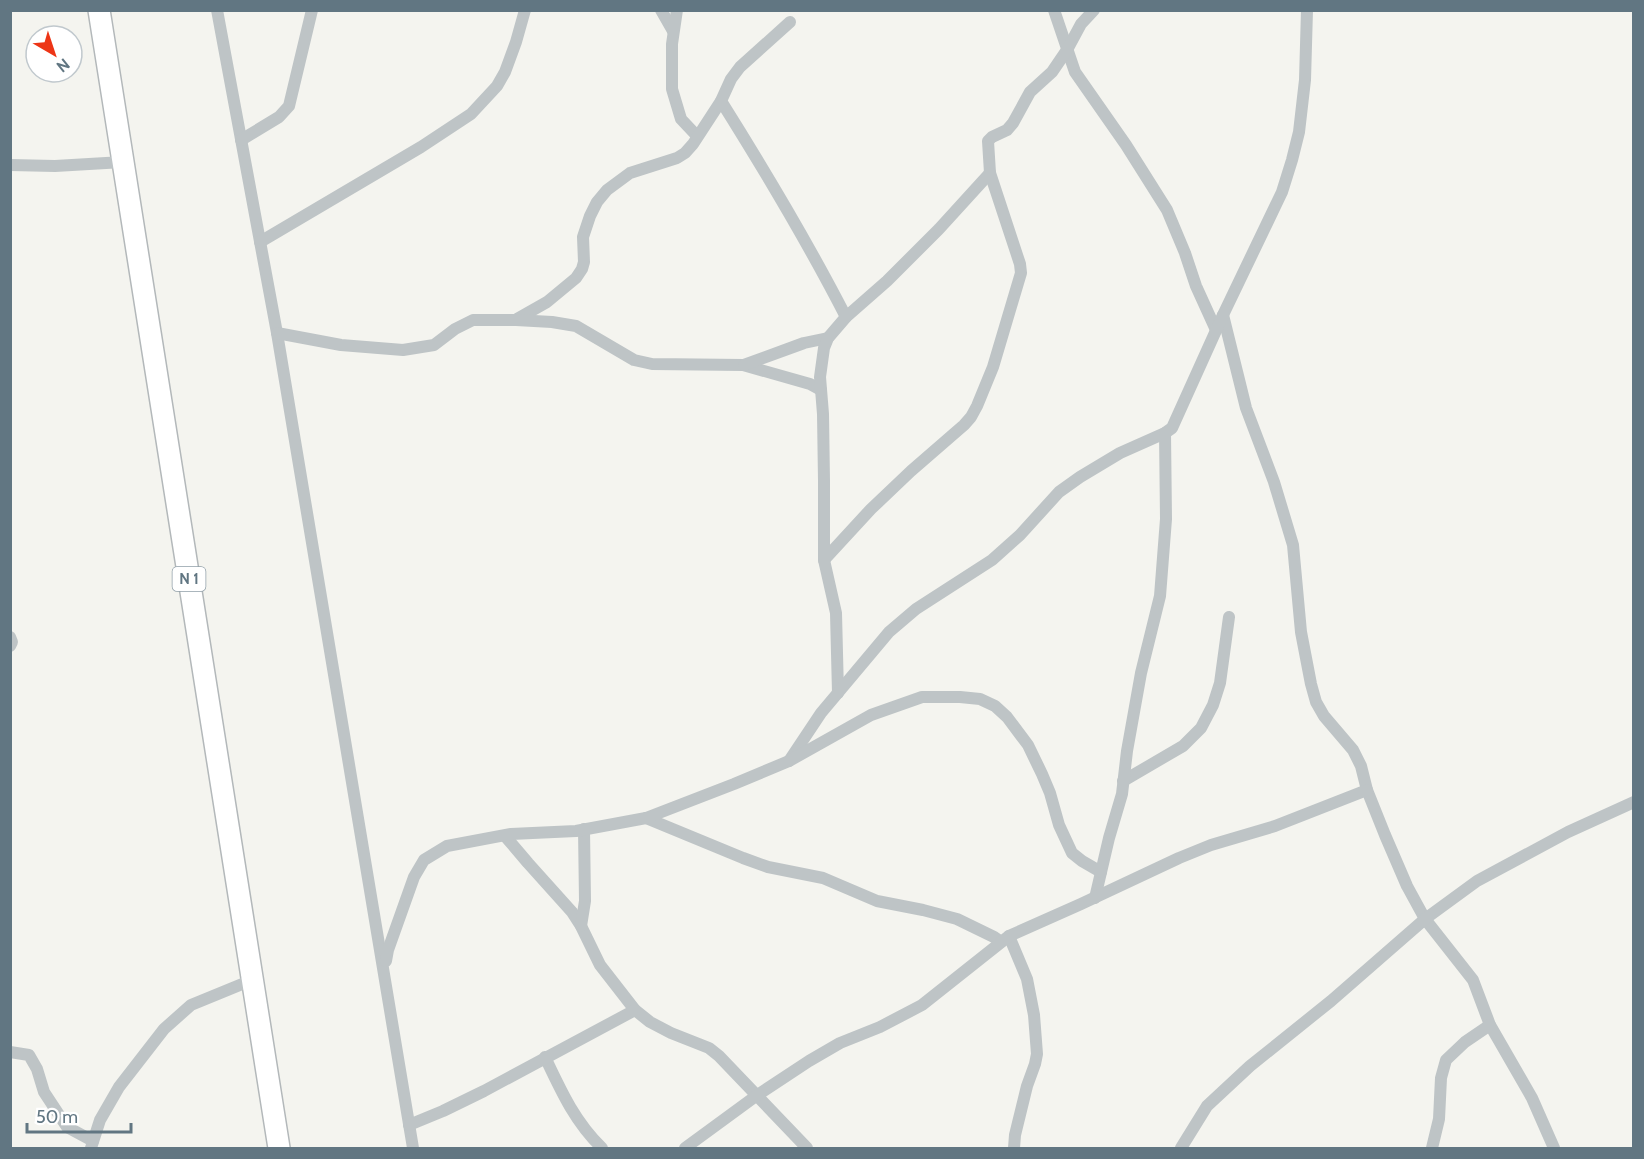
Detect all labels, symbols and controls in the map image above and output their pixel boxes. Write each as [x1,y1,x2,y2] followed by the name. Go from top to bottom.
[24,24,84,84] north arrow
[53,54,73,76] text: N
[172,567,206,591] road number: N 1
[27,1096,130,1134] scale bar
[36,1106,78,1128] text: 50 m

